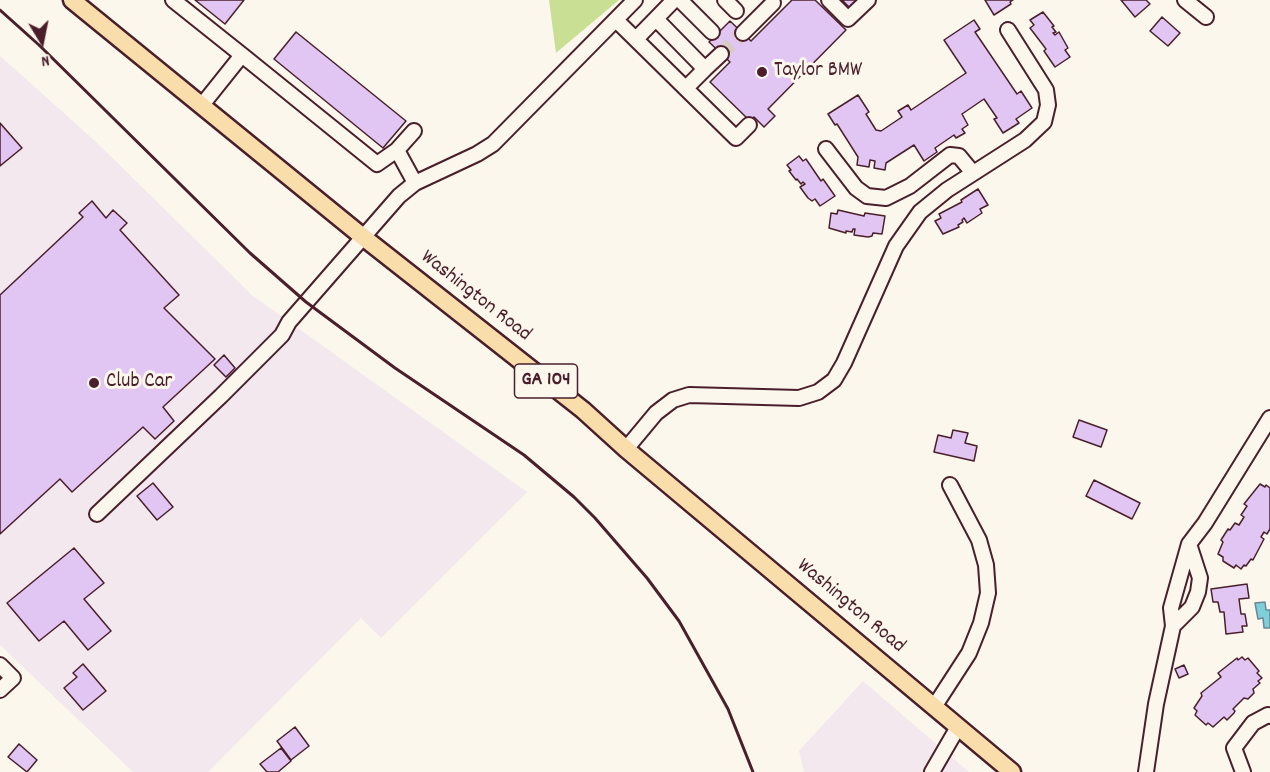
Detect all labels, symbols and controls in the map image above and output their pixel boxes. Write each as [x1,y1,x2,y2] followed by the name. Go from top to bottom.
[12,12,72,72] north arrow
[39,48,51,72] text: N
[774,59,862,85] place label: Taylor BMW
[755,65,769,79] marker: Taylor BMW
[414,246,536,348] street label: Washington Road
[514,364,578,398] road number: GA 104
[106,370,172,396] place label: Club Car
[87,376,101,390] marker: Club Car
[791,554,909,660] street label: Washington Road

